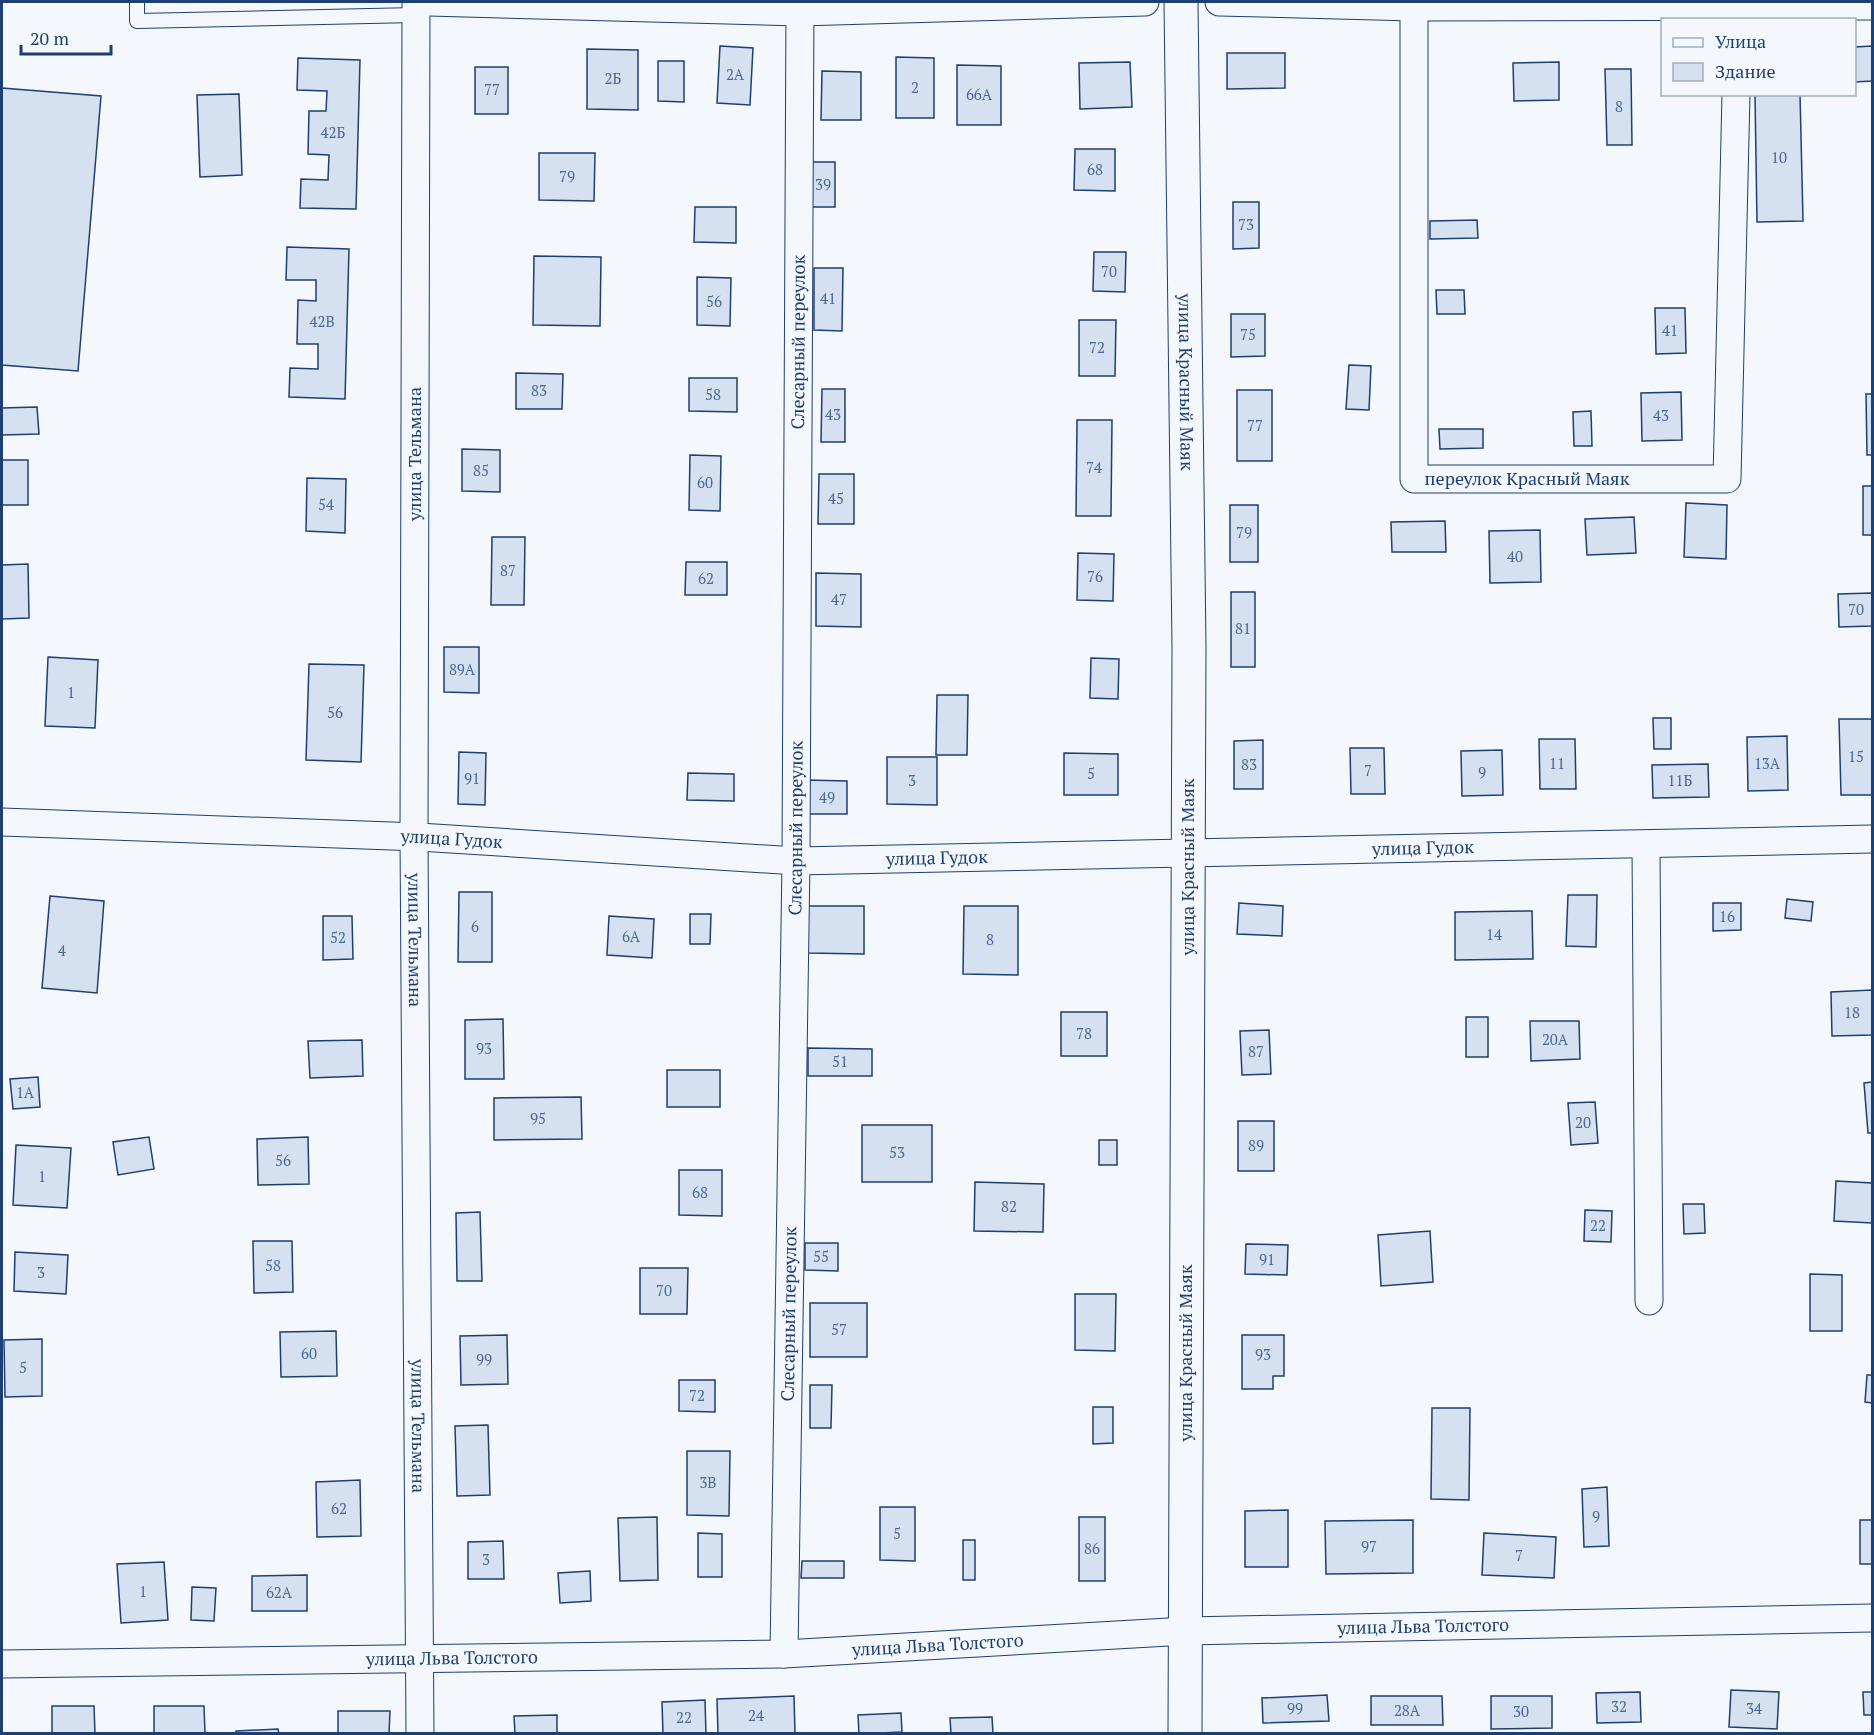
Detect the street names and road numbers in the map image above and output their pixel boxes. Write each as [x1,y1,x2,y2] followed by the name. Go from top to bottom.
[785,254,810,430] street label: Слесарный переулок
[1174,292,1200,471] street label: улица Красный Маяк
[402,387,426,522] street label: улица Тельмана
[1425,466,1630,490] street label: переулок Красный Маяк
[782,740,808,916] street label: Слесарный переулок
[1175,778,1199,957] street label: улица Красный Маяк
[399,823,504,853] street label: улица Гудок
[1371,834,1474,860] street label: улица Гудок
[885,844,988,870] street label: улица Гудок
[403,872,428,1007] street label: улица Тельмана
[775,1226,801,1402] street label: Слесарный переулок
[1173,1264,1197,1443] street label: улица Красный Маяк
[406,1358,431,1493] street label: улица Тельмана
[1336,1612,1509,1639] street label: улица Льва Толстого
[850,1627,1024,1661] street label: улица Льва Толстого
[365,1644,538,1670] street label: улица Льва Толстого

